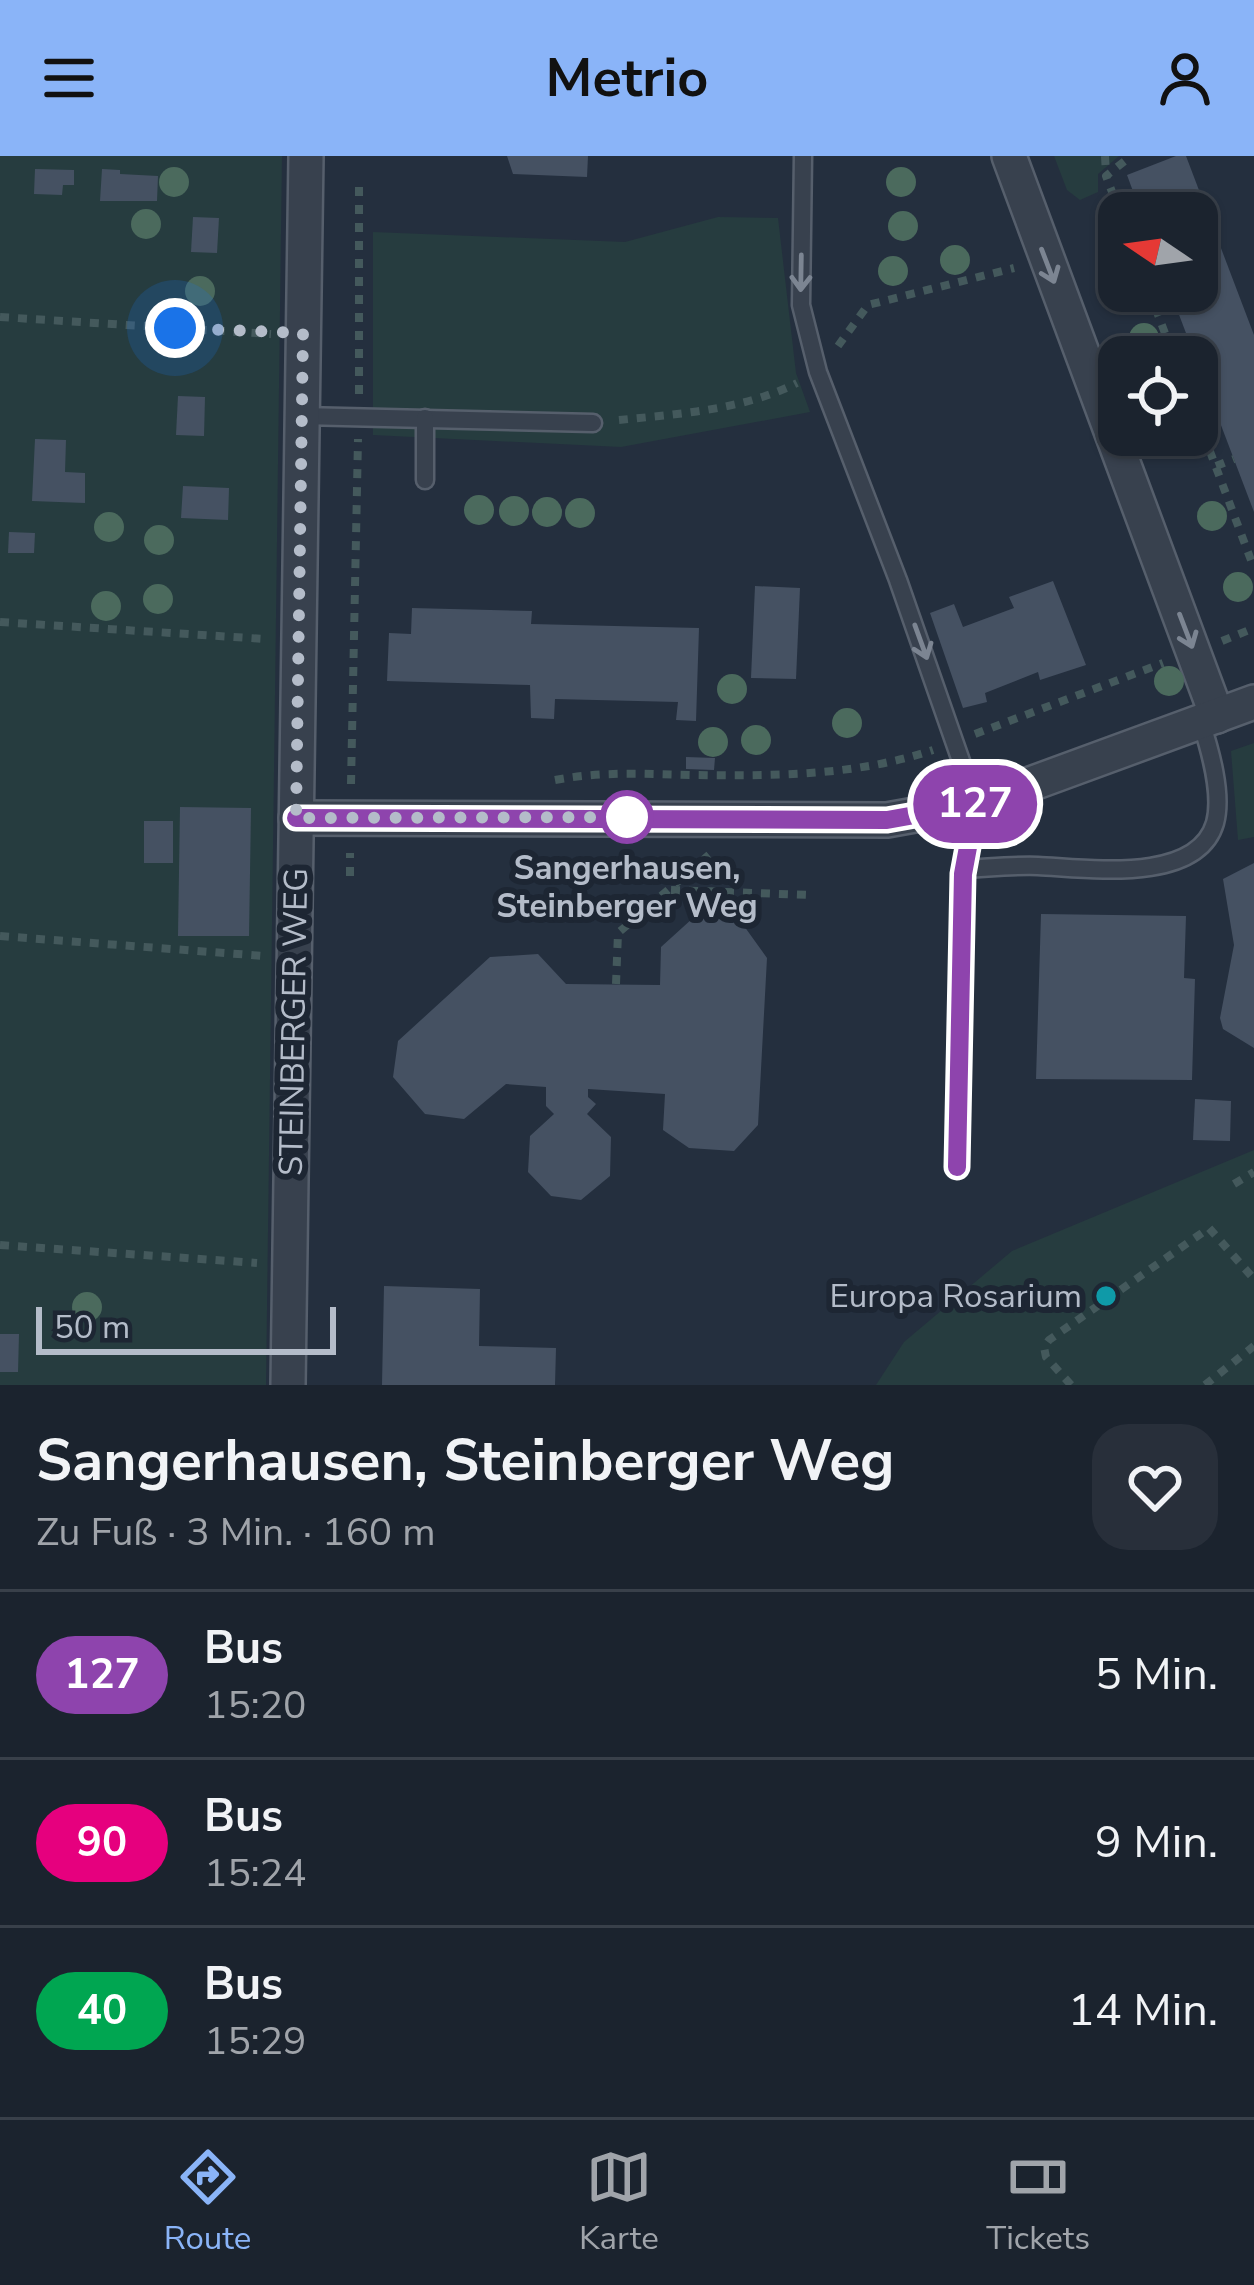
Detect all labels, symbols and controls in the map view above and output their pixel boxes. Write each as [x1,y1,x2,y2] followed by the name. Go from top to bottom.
[546,41,708,115] text: Metrio
[36,45,102,111] icon: menu
[1152,45,1218,111] icon: person
[1098,192,1218,312] north arrow
[1098,192,1218,456] map controls
[1038,247,1060,284] one-way arrow
[790,253,813,292] one-way arrow
[145,298,205,358] your location
[1098,336,1218,456] button: locate
[1177,611,1199,648] one-way arrow
[912,623,933,660] one-way arrow
[906,765,1044,843] line badge: 127
[937,775,1013,832] text: 127
[602,792,652,842] marker: Sangerhausen, Steinberger Weg
[496,846,758,929] place label: Sangerhausen, Steinberger Weg
[269,867,319,1177] street label: STEINBERGER WEG
[829,1274,1082,1319] place label: Europa Rosarium
[1093,1283,1119,1309] marker: Europa Rosarium
[36,1301,336,1354] scale bar
[54,1305,130,1350] text: 50 m
[36,1422,895,1500] text: Sangerhausen, Steinberger Weg
[1092,1424,1218,1550] button: heart
[36,1506,436,1559] text: Zu Fuß · 3 Min. · 160 m
[204,1618,283,1679] text: Bus
[1095,1644,1218,1705] text: 5 Min.
[64,1646,140,1703] text: 127
[204,1679,307,1732] text: 15:20
[204,1786,283,1847] text: Bus
[1095,1812,1218,1873] text: 9 Min.
[77,1814,127,1871] text: 90
[204,1847,307,1900] text: 15:24
[204,1954,283,2015] text: Bus
[1068,1980,1218,2041] text: 14 Min.
[77,1982,127,2039] text: 40
[204,2015,307,2068] text: 15:29
[164,2144,251,2261] tab: Route
[579,2144,659,2261] tab: Karte
[986,2144,1090,2261] tab: Tickets

